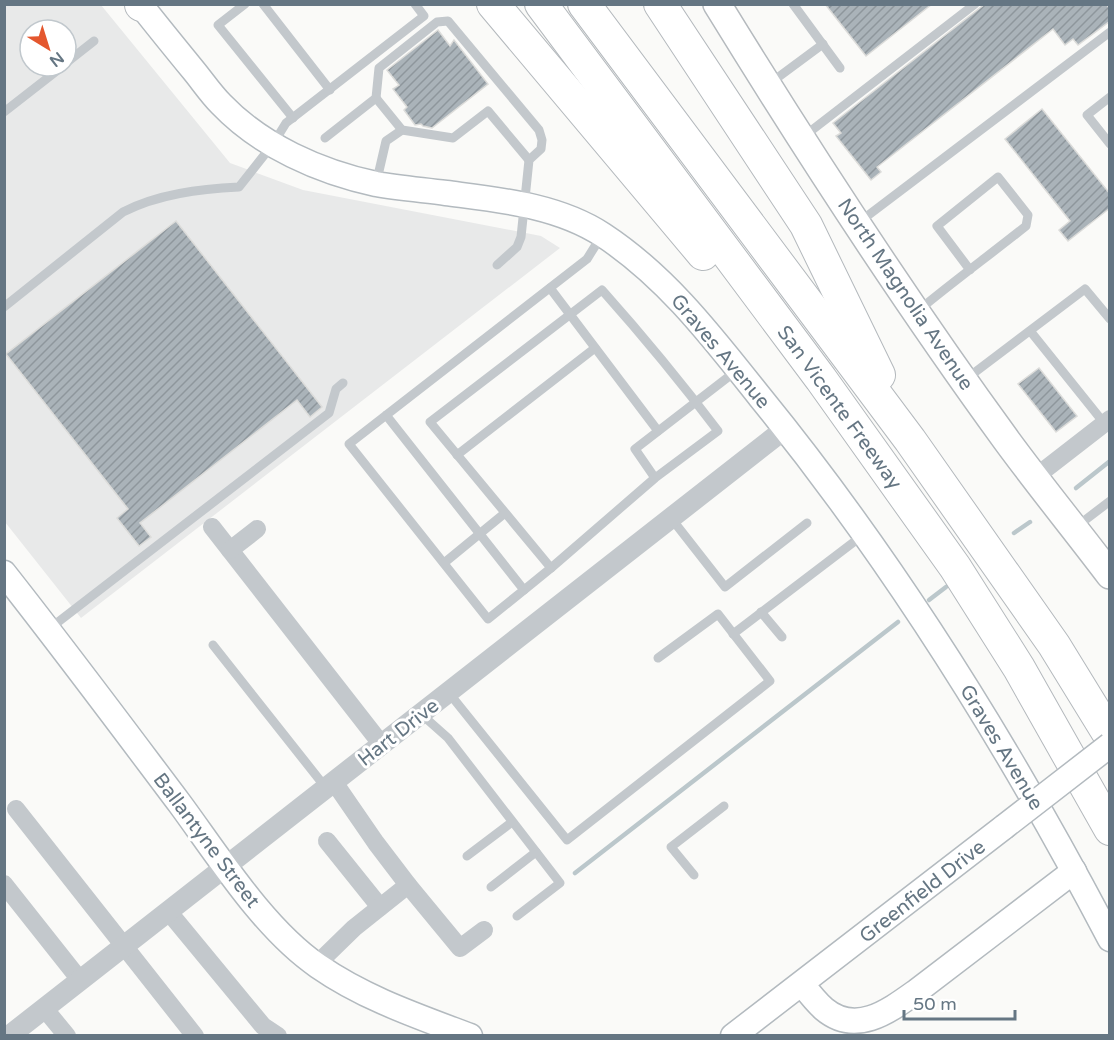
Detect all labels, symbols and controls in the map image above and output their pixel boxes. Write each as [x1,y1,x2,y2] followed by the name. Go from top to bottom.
[18,18,78,78] north arrow
[45,47,68,71] text: N
[832,194,978,395] street label: North Magnolia Avenue
[665,290,775,414] street label: Graves Avenue
[772,321,907,494] street label: San Vicente Freeway
[954,680,1048,815] street label: Graves Avenue
[353,694,444,772] street label: Hart Drive
[148,769,265,913] street label: Ballantyne Street
[855,835,990,948] street label: Greenfield Drive
[904,983,1015,1021] scale bar
[913,993,957,1015] text: 50 m

